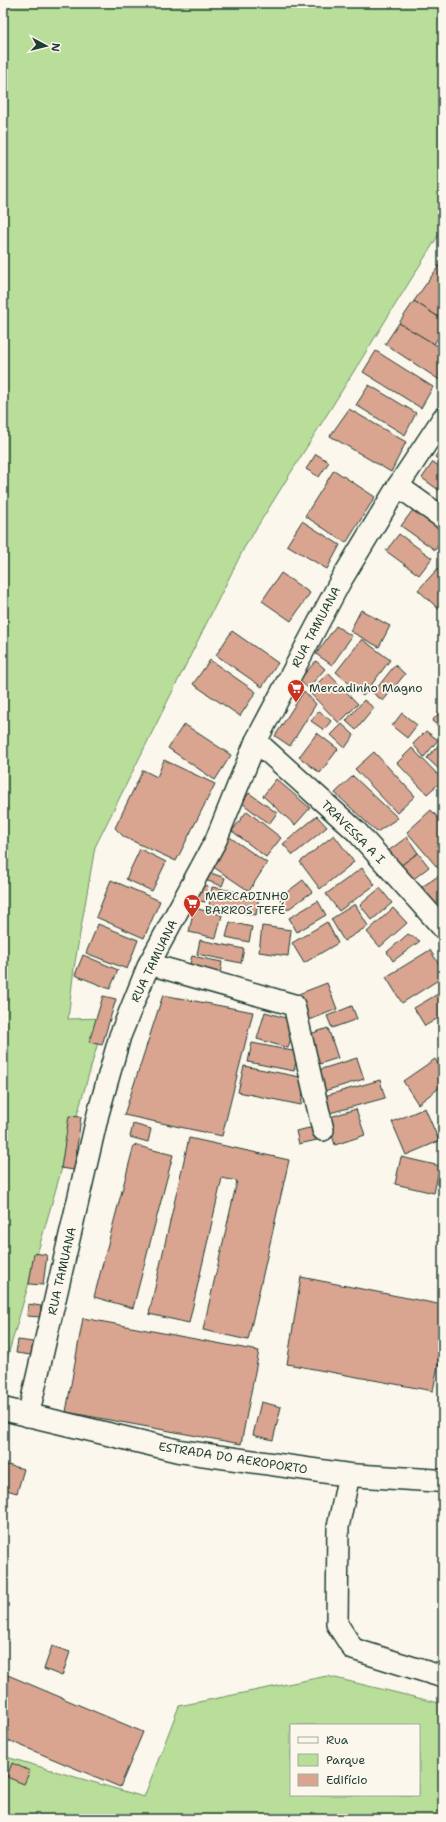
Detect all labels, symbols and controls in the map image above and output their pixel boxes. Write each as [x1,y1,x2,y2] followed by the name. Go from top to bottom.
[26,26,66,66] north arrow
[47,42,63,53] text: N
[288,583,344,670] street label: RUA TAMUANA
[286,678,306,703] supermarket icon: Mercadinho Magno
[309,680,423,696] place label: Mercadinho Magno
[318,797,389,868] street label: TRAVESSA A I
[205,888,289,918] place label: MERCADINHO BARROS TEFÉ
[182,893,202,918] supermarket icon: MERCADINHO BARROS TEFÉ
[127,917,181,1005] street label: RUA TAMUANA
[44,1225,80,1317] street label: RUA TAMUANA
[157,1438,309,1478] street label: ESTRADA DO AEROPORTO
[290,1724,420,1796] legend
[326,1732,349,1748] text: Rua
[326,1752,365,1768] text: Parque
[326,1772,367,1788] text: Edifício

